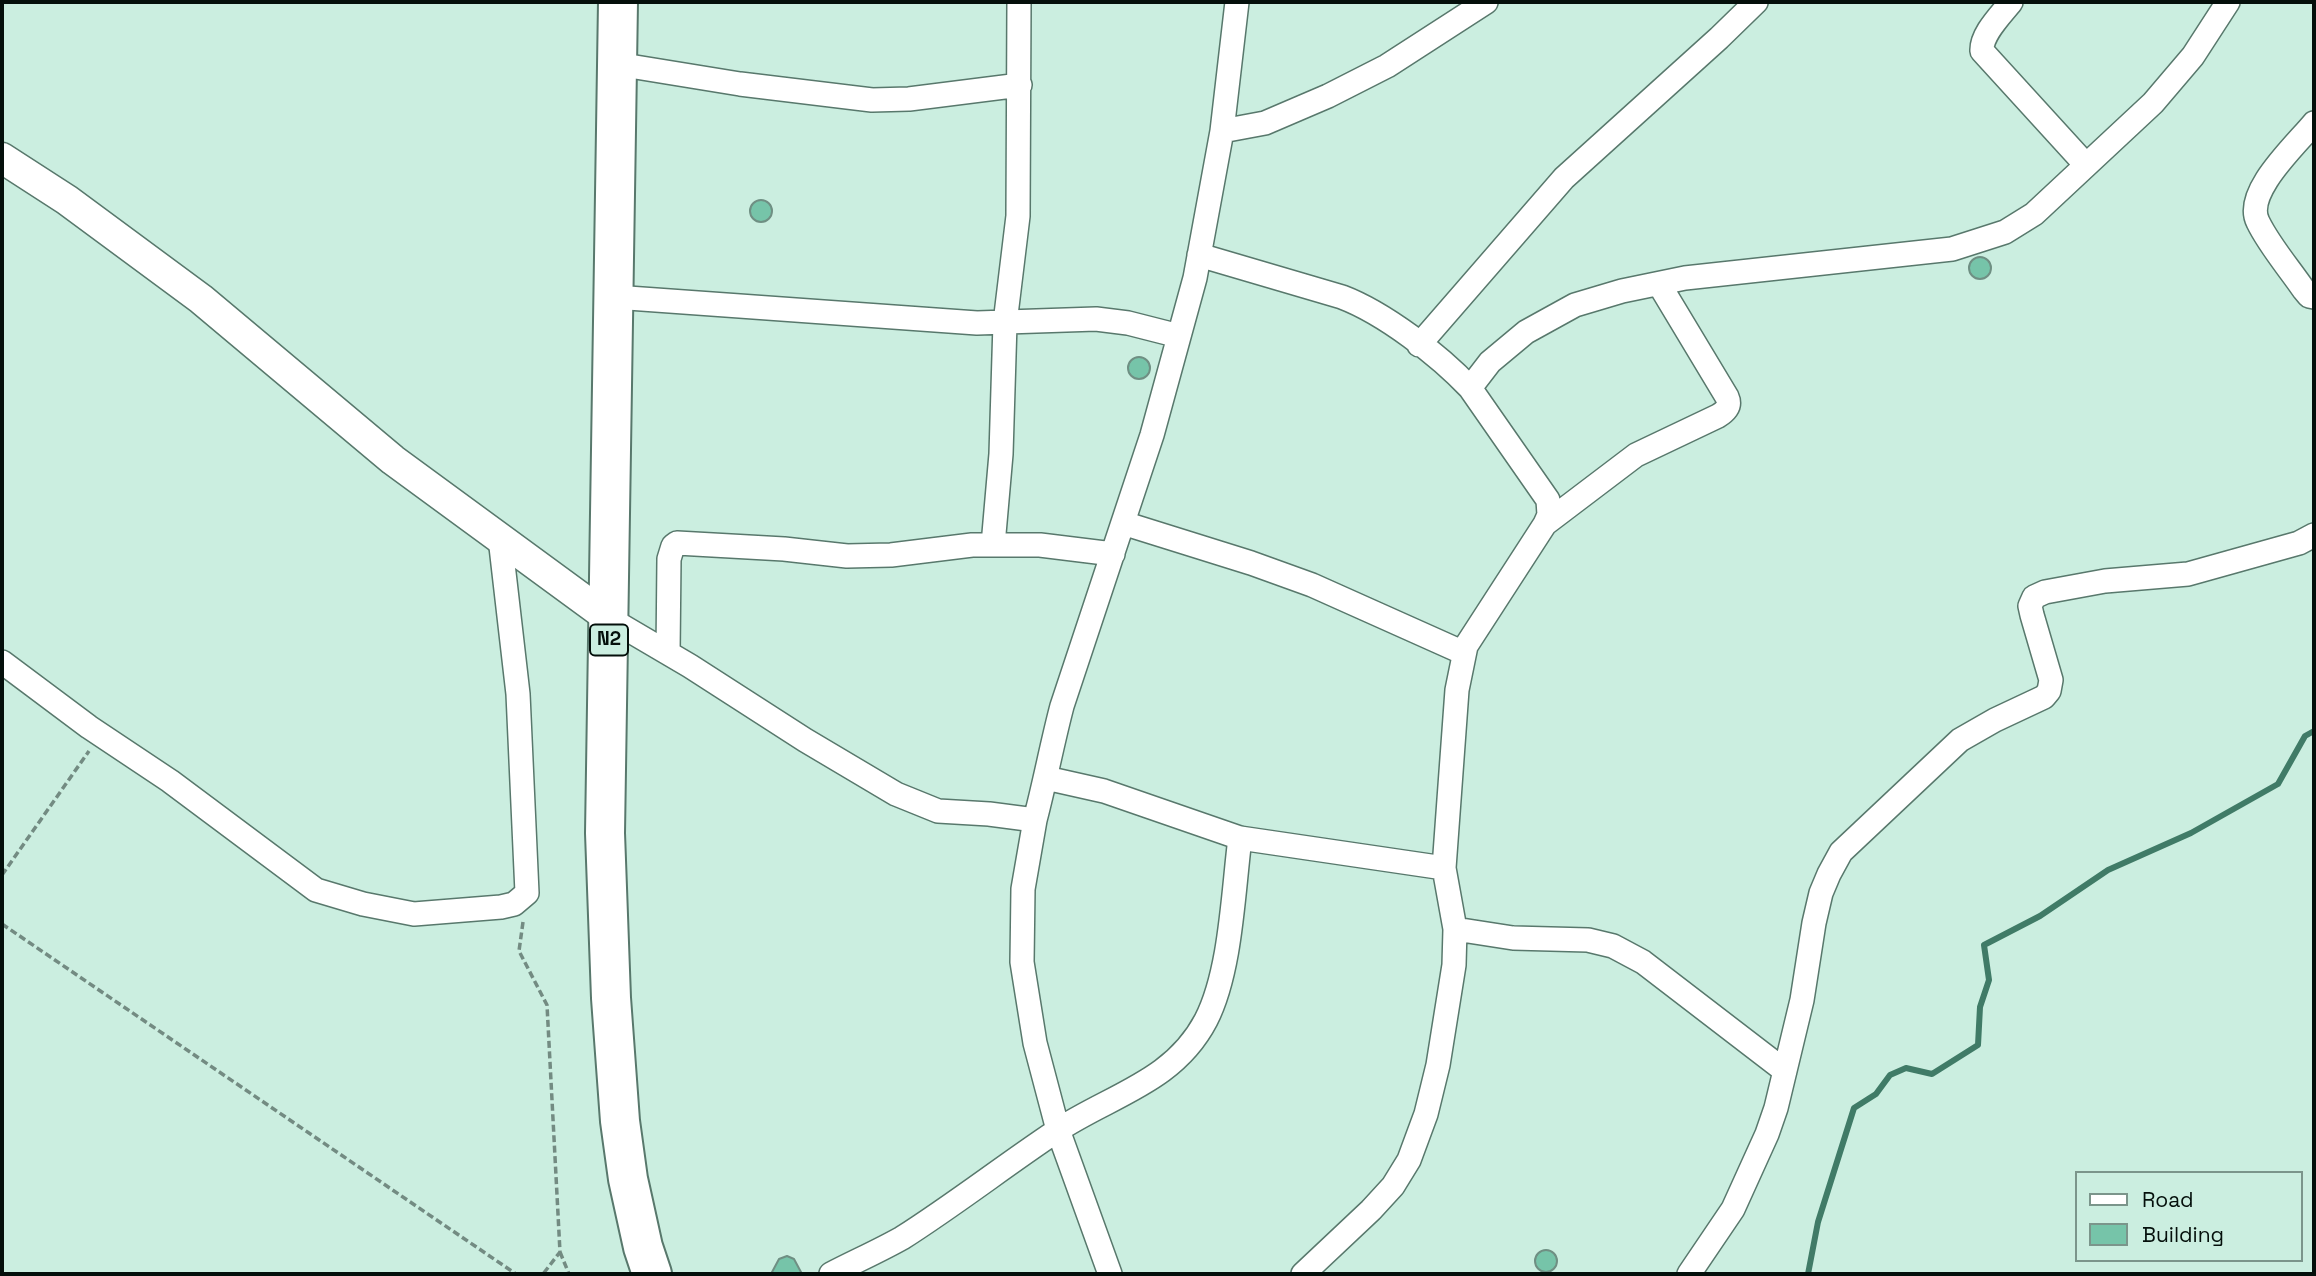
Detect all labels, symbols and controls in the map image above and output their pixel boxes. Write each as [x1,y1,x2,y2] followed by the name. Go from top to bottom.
[590,624,628,656] road number: N2
[2074,1171,2302,1262] legend
[2142,1186,2194,1213] text: Road
[2142,1221,2224,1248] text: Building

